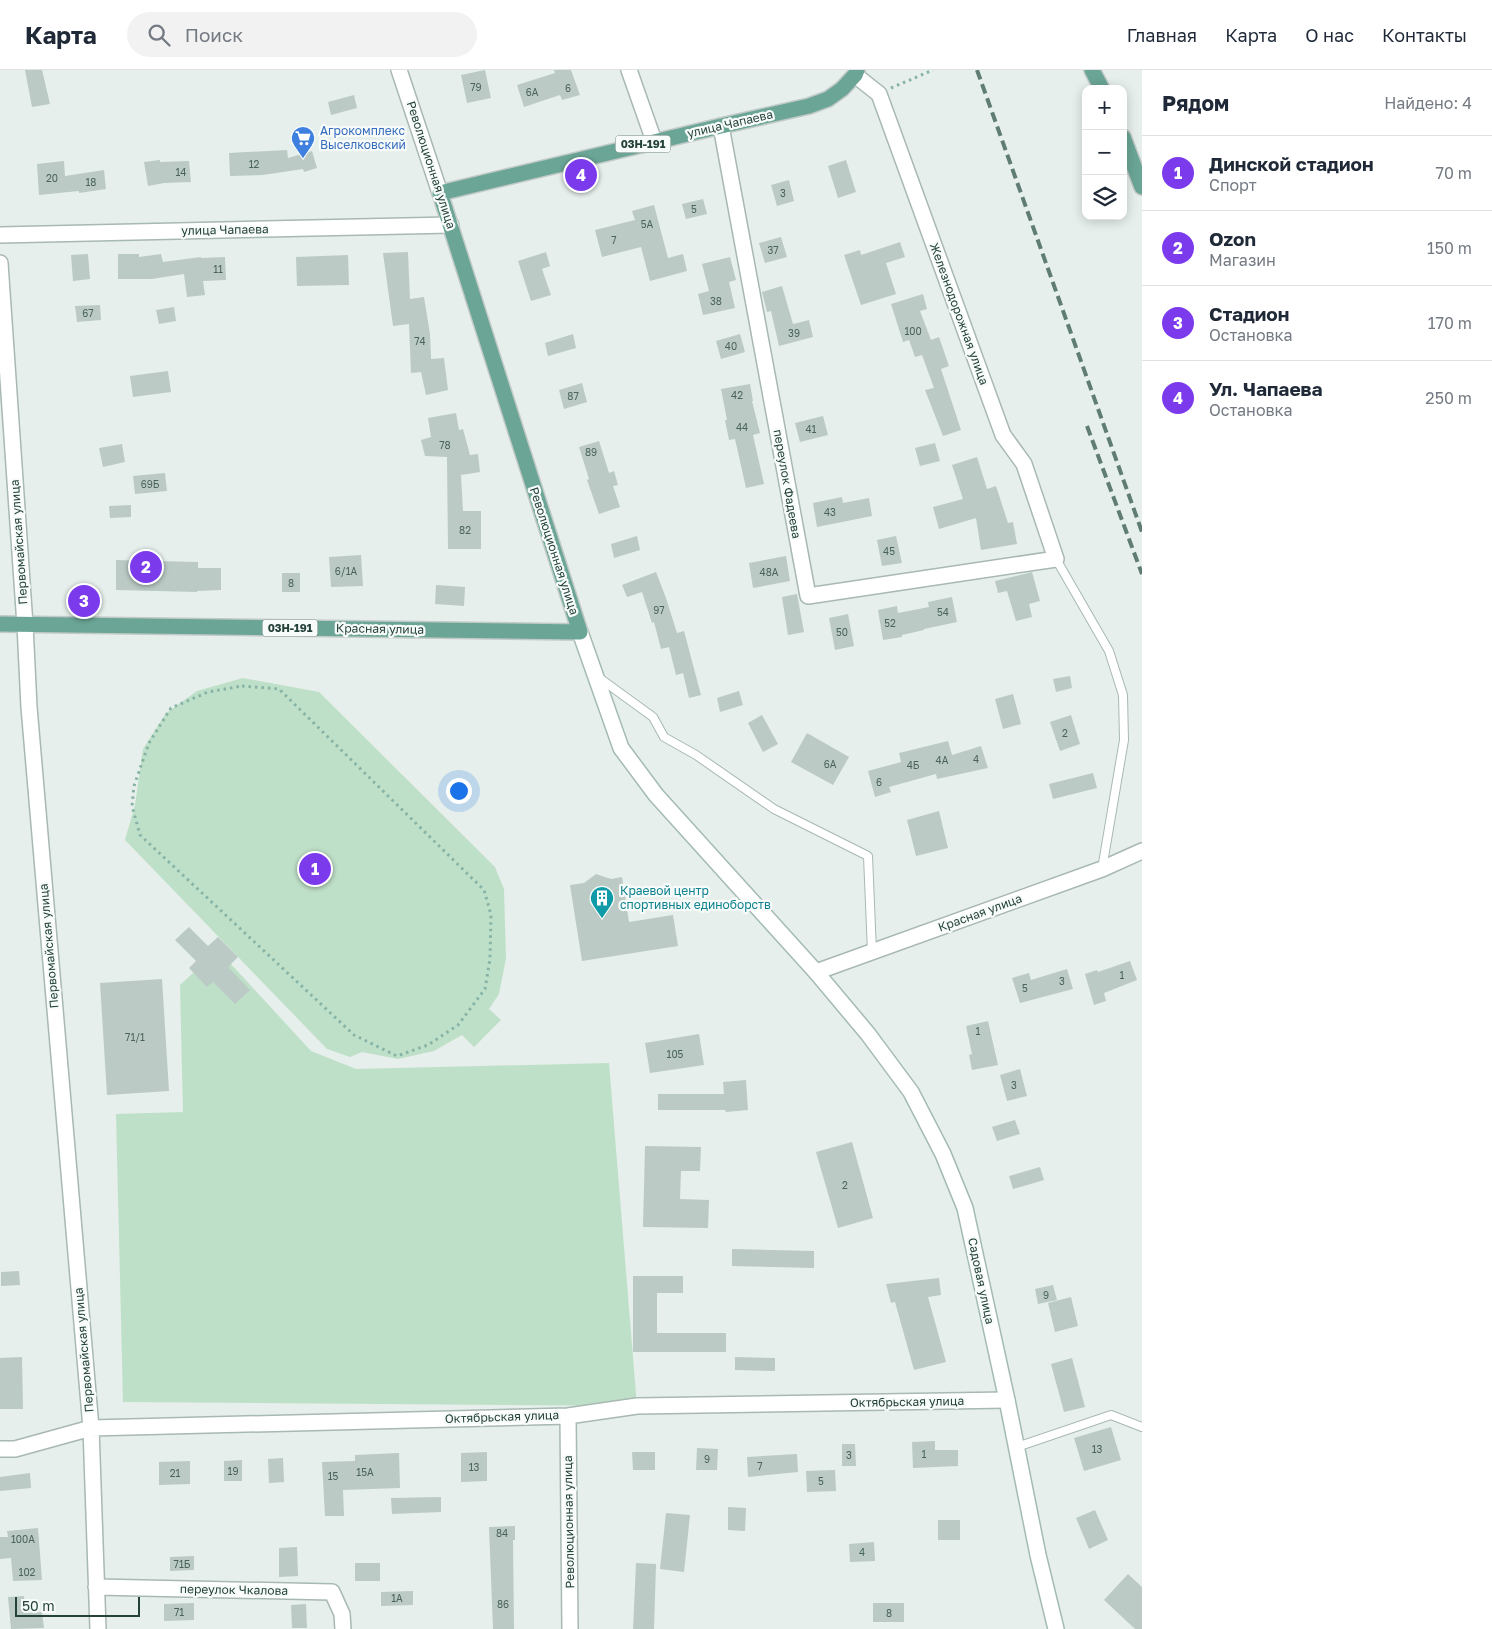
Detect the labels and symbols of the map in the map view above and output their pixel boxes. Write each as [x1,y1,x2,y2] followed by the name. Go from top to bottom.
[470,81,482,93] house number: 79
[565,82,571,94] house number: 6
[526,86,539,98] house number: 6А
[404,99,459,231] street label: Революционная улица
[686,106,774,141] street label: улица Чапаева
[320,123,406,152] place label: Агрокомплекс Выселковский
[290,125,316,159] supermarket icon: Агрокомплекс Выселковский
[616,136,670,152] road number: 03Н-191
[565,156,597,194] pin: 4
[249,158,260,170] house number: 12
[176,166,186,178] house number: 14
[46,172,58,184] house number: 20
[86,176,96,188] house number: 18
[780,187,786,199] house number: 3
[691,203,697,215] house number: 5
[641,218,654,230] house number: 5А
[181,221,269,238] street label: улица Чапаева
[611,234,617,246] house number: 7
[927,241,992,387] street label: Железнодорожная улица
[767,244,779,256] house number: 37
[213,263,223,275] house number: 11
[710,295,722,307] house number: 38
[82,307,94,319] house number: 67
[904,325,922,337] house number: 100
[788,327,800,339] house number: 39
[414,335,426,347] house number: 74
[725,340,737,352] house number: 40
[731,389,743,401] house number: 42
[567,390,579,402] house number: 87
[736,421,748,433] house number: 44
[806,423,817,435] house number: 41
[770,428,804,540] street label: переулок Фадеева
[439,439,451,451] house number: 78
[585,446,597,458] house number: 89
[141,478,160,490] house number: 69Б
[7,479,30,605] street label: Первомайская улица
[527,485,582,617] street label: Революционная улица
[824,506,836,518] house number: 43
[459,524,471,536] house number: 82
[883,545,895,557] house number: 45
[130,548,162,586] pin: 2
[335,565,357,577] house number: 6/1А
[760,566,779,578] house number: 48А
[288,577,294,589] house number: 8
[68,582,100,620] pin: 3
[653,604,665,616] house number: 97
[937,606,949,618] house number: 54
[884,617,896,629] house number: 52
[262,620,318,636] road number: 03Н-191
[336,620,424,637] street label: Красная улица
[836,626,848,638] house number: 50
[1062,727,1068,739] house number: 2
[973,753,979,765] house number: 4
[936,754,949,766] house number: 4А
[824,758,837,770] house number: 6А
[907,759,920,771] house number: 4Б
[876,776,882,788] house number: 6
[446,778,472,804] your location
[299,850,331,888] pin: 1
[36,883,61,1009] street label: Первомайская улица
[620,883,771,912] place label: Краевой центр спортивных единоборств
[589,885,615,919] building icon: Краевой центр спортивных единоборств
[936,890,1024,935] street label: Красная улица
[1120,969,1125,981] house number: 1
[1059,975,1065,987] house number: 3
[1022,982,1028,994] house number: 5
[976,1025,981,1037] house number: 1
[125,1031,145,1043] house number: 71/1
[667,1048,684,1060] house number: 105
[1011,1079,1017,1091] house number: 3
[842,1179,848,1191] house number: 2
[965,1236,998,1325] street label: Садовая улица
[71,1287,96,1413] street label: Первомайская улица
[1043,1289,1049,1301] house number: 9
[850,1393,964,1410] street label: Октябрьская улица
[445,1407,559,1426] street label: Октябрьская улица
[1092,1443,1102,1455] house number: 13
[922,1448,927,1460] house number: 1
[846,1449,852,1461] house number: 3
[704,1453,710,1465] house number: 9
[560,1455,577,1589] street label: Революционная улица
[757,1460,763,1472] house number: 7
[469,1461,479,1473] house number: 13
[228,1465,238,1477] house number: 19
[356,1466,374,1478] house number: 15А
[170,1467,180,1479] house number: 21
[328,1470,339,1482] house number: 15
[818,1475,824,1487] house number: 5
[496,1527,508,1539] house number: 84
[11,1533,35,1545] house number: 100А
[859,1546,865,1558] house number: 4
[174,1558,191,1570] house number: 71Б
[19,1566,36,1578] house number: 102
[180,1581,288,1598] street label: переулок Чкалова
[391,1592,403,1604] house number: 1А
[15,1594,140,1617] scale bar
[497,1598,509,1610] house number: 86
[174,1606,184,1618] house number: 71
[886,1607,892,1619] house number: 8

